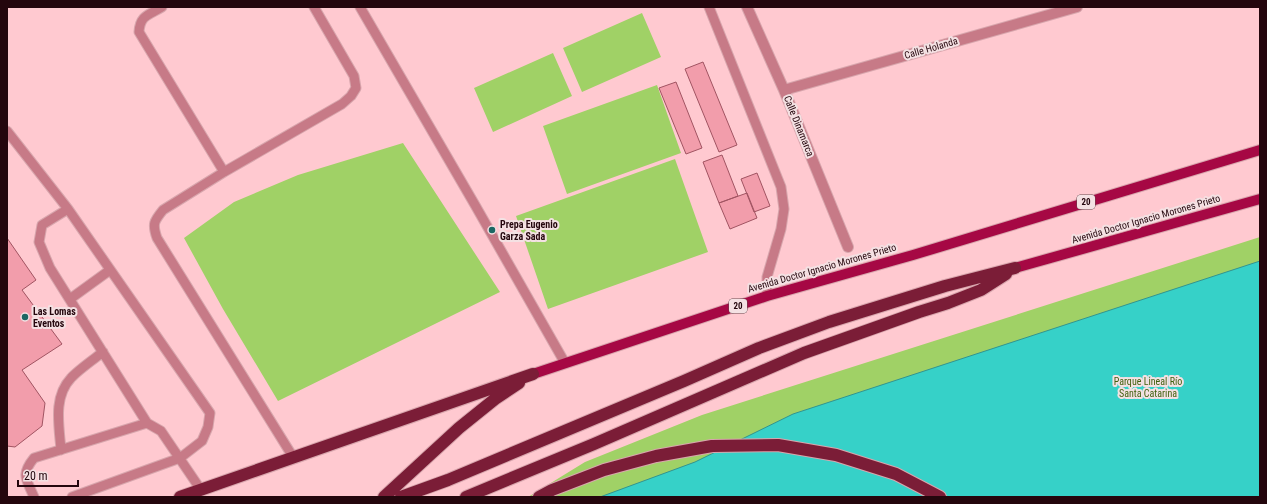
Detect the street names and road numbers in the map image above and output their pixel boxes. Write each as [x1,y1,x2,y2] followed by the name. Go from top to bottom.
[903,35,959,61] street label: Calle Holanda
[782,94,816,158] street label: Calle Dinamarca
[1071,193,1221,245] street label: Avenida Doctor Ignacio Morones Prieto
[1077,195,1095,209] road number: 20
[747,242,897,294] street label: Avenida Doctor Ignacio Morones Prieto
[729,299,747,313] road number: 20

